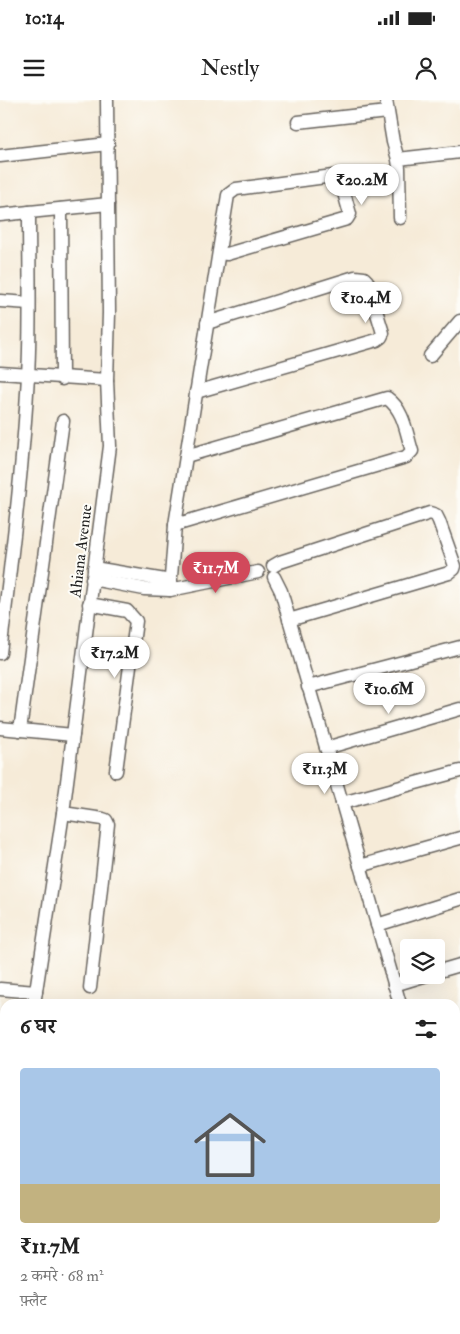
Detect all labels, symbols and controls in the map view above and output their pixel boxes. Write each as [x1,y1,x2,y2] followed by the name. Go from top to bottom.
[25,6,63,30] text: 10:14
[20,54,48,82] icon: menu
[201,54,259,82] text: Nestly
[412,54,440,82] icon: person
[321,164,403,206] pin: ₹20.2M
[336,170,388,190] text: ₹20.2M
[325,282,407,324] pin: ₹10.4M
[341,288,391,308] text: ₹10.4M
[65,503,97,600] street label: Ahiana Avenue
[175,552,257,594] pin: ₹11.7M
[193,558,239,578] text: ₹11.7M
[74,636,156,679] pin: ₹17.2M
[91,643,139,663] text: ₹17.2M
[348,672,430,715] pin: ₹10.6M
[364,679,414,699] text: ₹10.6M
[284,752,366,795] pin: ₹11.3M
[302,759,348,779] text: ₹11.3M
[400,939,445,984] map controls
[400,939,445,984] button: layers
[20,1013,56,1040] text: 6 घर
[412,1015,440,1043] icon: filters
[185,1100,275,1190] icon: home
[20,1233,80,1260] text: ₹11.7M
[20,1266,103,1286] text: 2 कमरे · 68 m²
[20,1291,47,1311] text: फ़्लैट

